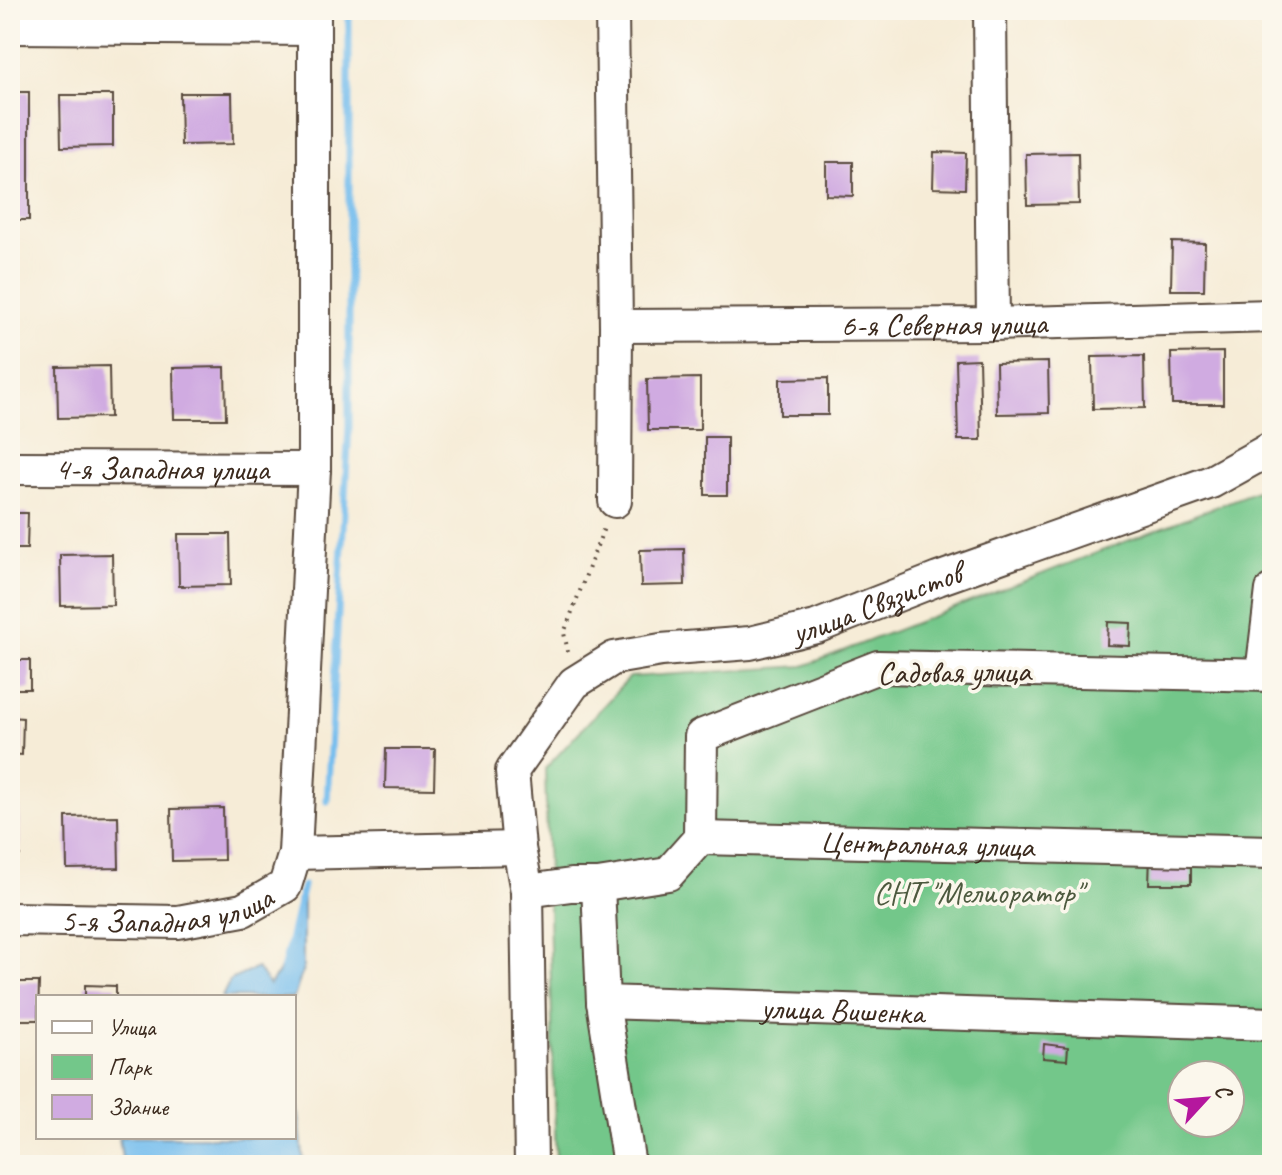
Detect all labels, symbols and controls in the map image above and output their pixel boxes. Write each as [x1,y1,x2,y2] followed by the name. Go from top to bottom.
[841,302,1050,345] street label: 6-я Северная улица
[55,448,271,489] street label: 4-я Западная улица
[786,549,974,653] street label: улица Связистов
[877,650,1033,694] street label: Садовая улица
[819,820,1037,867] street label: Центральная улица
[874,872,1089,913] park label: СНТ "Мелиоратор"
[60,876,282,943] street label: 5-я Западная улица
[758,987,928,1033] street label: улица Вишенка
[36,995,296,1139] legend
[108,1012,157,1042] text: Улица
[108,1052,153,1082] text: Парк
[1166,1059,1246,1139] north arrow
[1208,1080,1239,1105] text: С
[108,1092,170,1122] text: Здание

